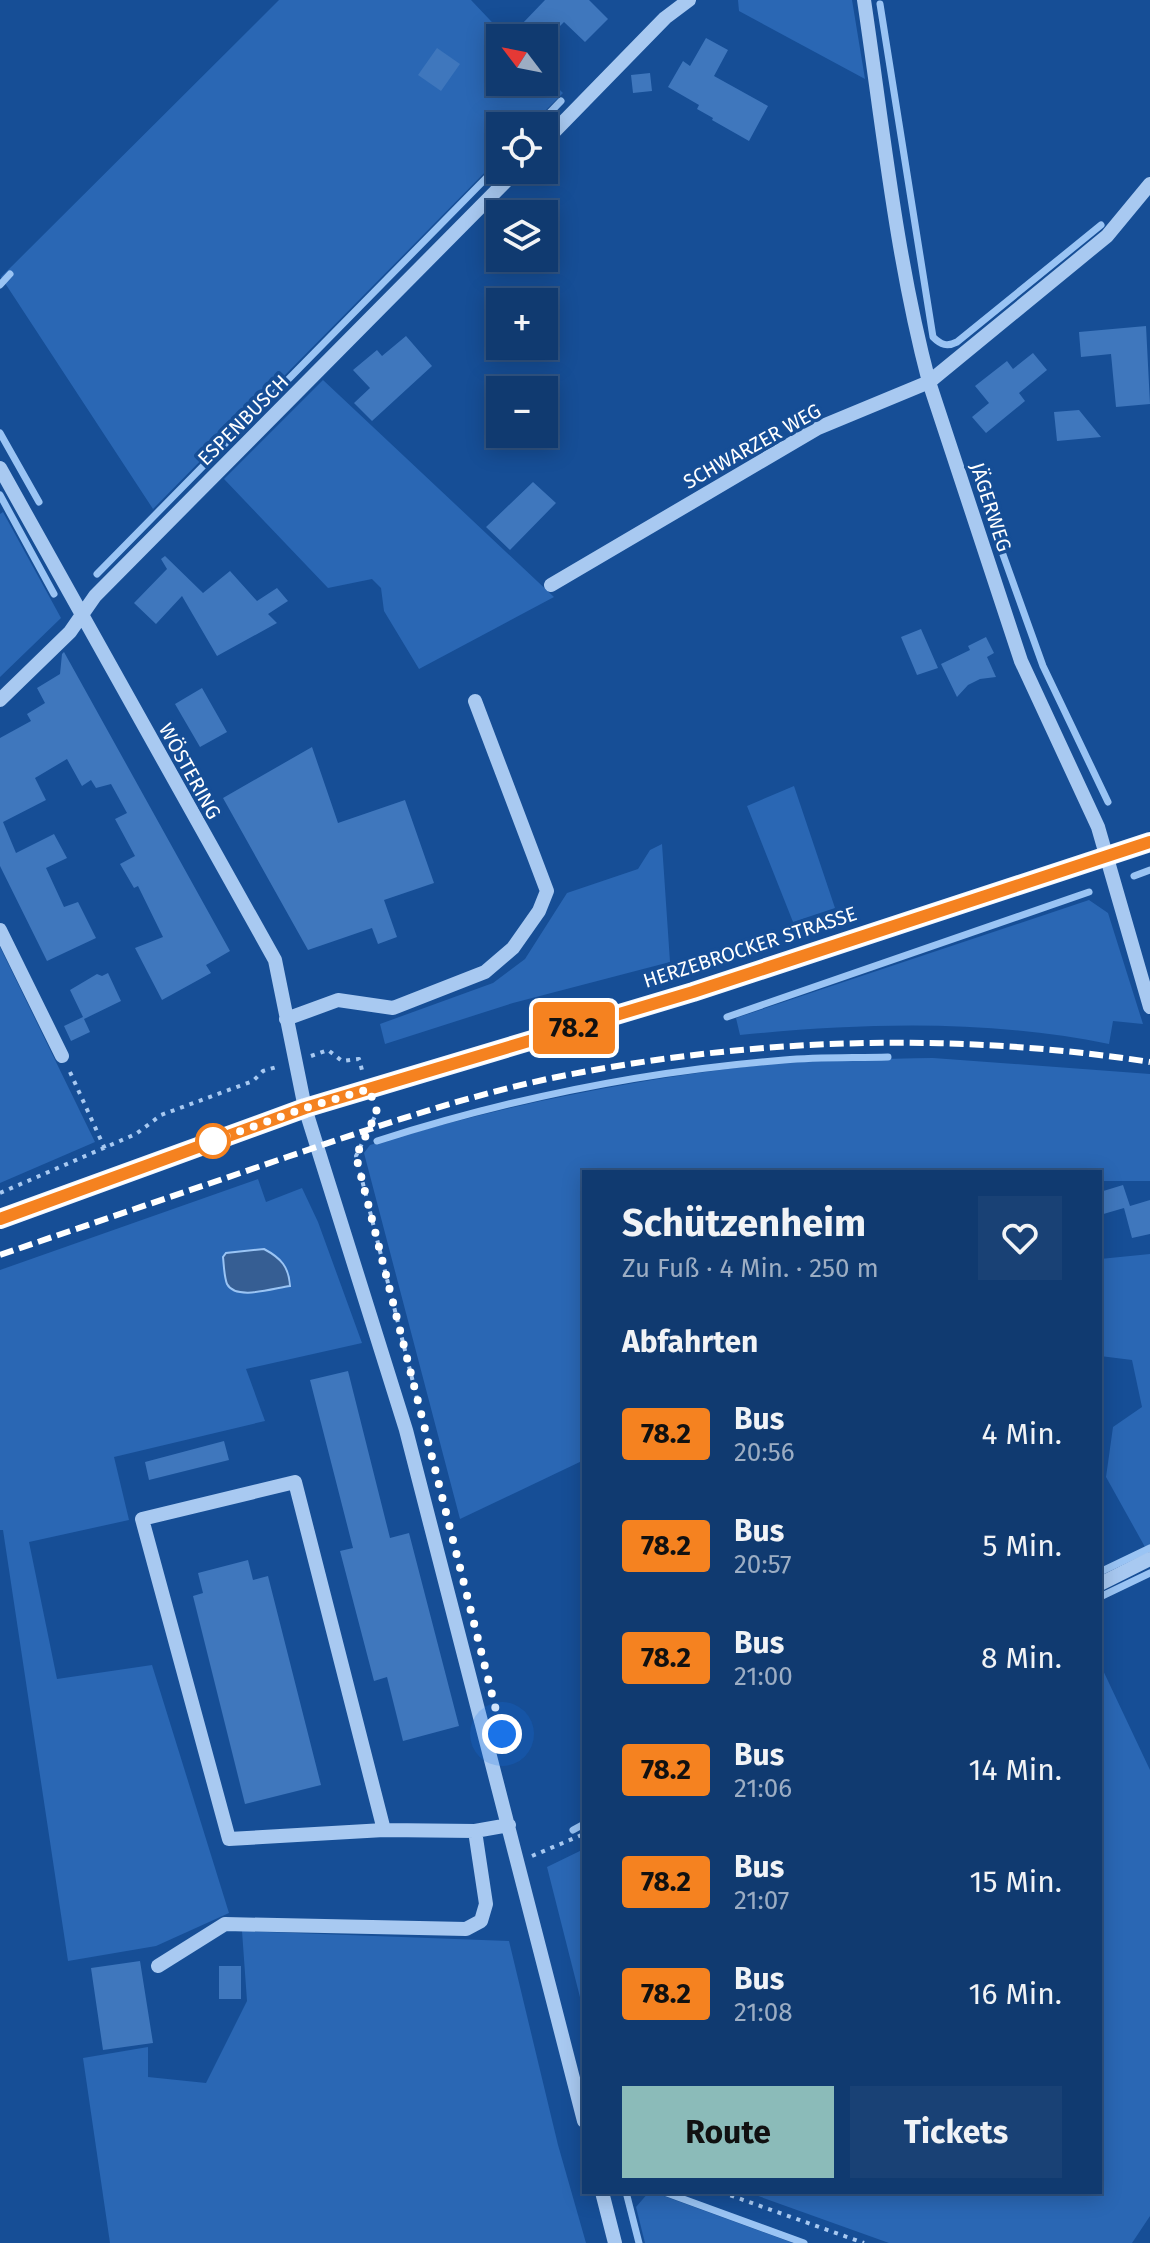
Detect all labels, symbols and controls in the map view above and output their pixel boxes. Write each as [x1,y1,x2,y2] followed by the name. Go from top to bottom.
[486,24,558,96] north arrow
[486,24,558,448] map controls
[486,112,558,184] button: locate
[486,200,558,272] button: layers
[486,288,558,360] button: +
[193,370,293,470] street label: ESPENBUSCH
[486,376,558,448] button: −
[679,398,825,494] street label: SCHWARZER WEG
[965,459,1017,555] street label: JÄGERWEG
[154,719,226,823] street label: WÖSTERING
[640,901,860,993] street label: HERZEBROCKER STRASSE
[518,1002,630,1054] line badge: 78.2
[549,1011,599,1044] text: 78.2
[196,1124,230,1158] unlabelled marker
[978,1196,1062,1280] button: heart
[622,1200,866,1246] text: Schützenheim
[622,1253,879,1284] text: Zu Fuß · 4 Min. · 250 m
[622,1324,758,1360] text: Abfahrten
[734,1401,784,1437] text: Bus
[982,1416,1062,1452] text: 4 Min.
[641,1417,691,1450] text: 78.2
[734,1437,795,1468] text: 20:56
[734,1513,784,1549] text: Bus
[982,1528,1062,1564] text: 5 Min.
[641,1529,691,1562] text: 78.2
[734,1549,792,1580] text: 20:57
[734,1625,784,1661] text: Bus
[981,1640,1062,1676] text: 8 Min.
[641,1641,691,1674] text: 78.2
[734,1661,793,1692] text: 21:00
[482,1714,522,1754] your location
[734,1737,784,1773] text: Bus
[969,1752,1062,1788] text: 14 Min.
[641,1753,691,1786] text: 78.2
[734,1773,792,1804] text: 21:06
[734,1849,784,1885] text: Bus
[969,1864,1062,1900] text: 15 Min.
[641,1865,691,1898] text: 78.2
[734,1885,789,1916] text: 21:07
[734,1961,784,1997] text: Bus
[968,1976,1062,2012] text: 16 Min.
[641,1977,691,2010] text: 78.2
[734,1997,793,2028] text: 21:08
[622,2086,834,2178] button: Route
[850,2086,1062,2178] button: Tickets

